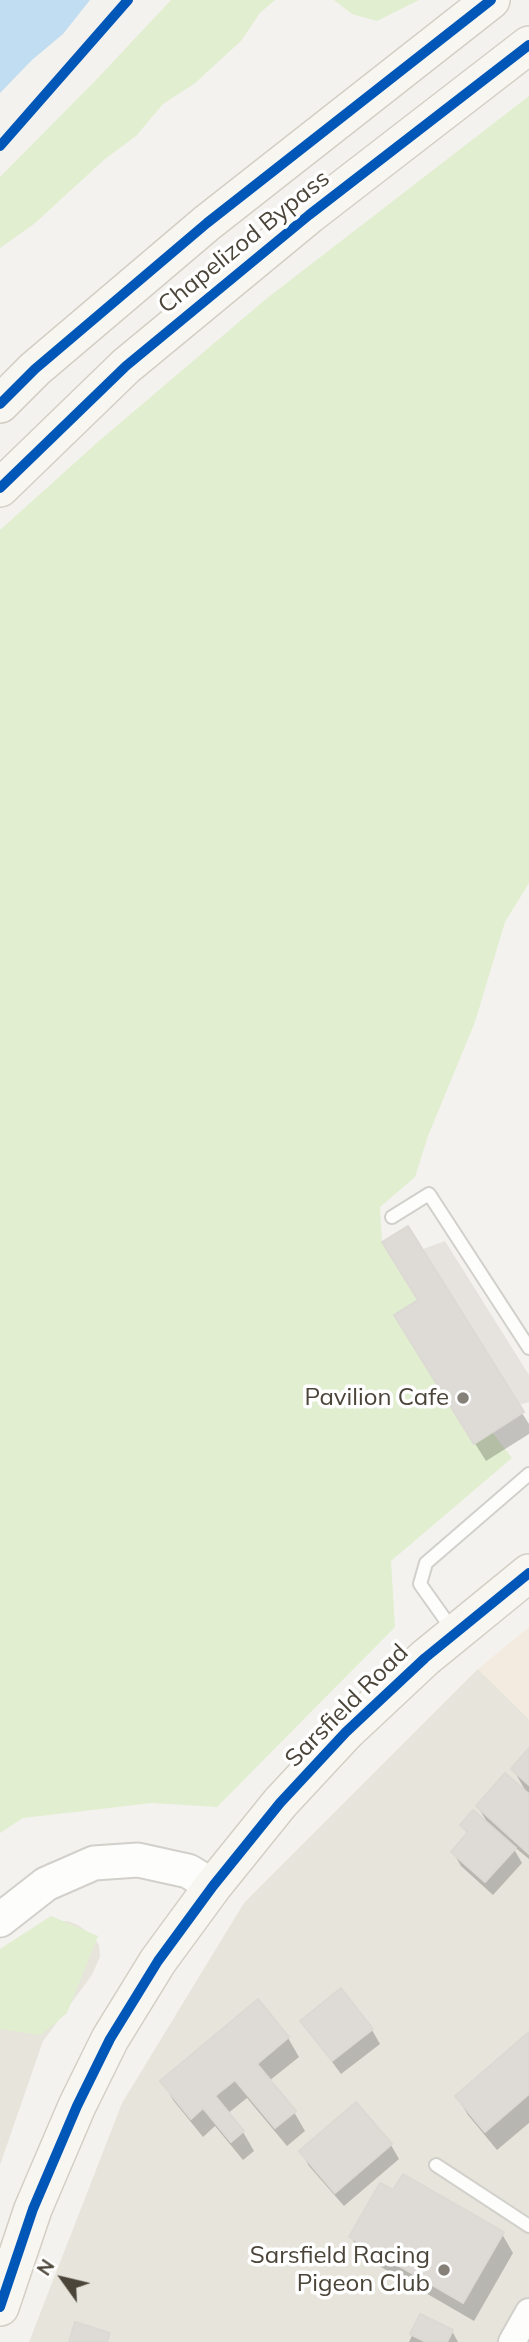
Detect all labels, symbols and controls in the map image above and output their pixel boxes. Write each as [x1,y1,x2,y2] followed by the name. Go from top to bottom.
[153,164,335,320] street label: Chapelizod Bypass
[305,1384,449,1412] place label: Pavilion Cafe
[455,1390,471,1406] marker: Pavilion Cafe
[280,1639,414,1773] street label: Sarsfield Road
[250,2242,430,2298] place label: Sarsfield Racing Pigeon Club
[28,2244,98,2314] north arrow
[32,2255,60,2280] text: N
[436,2262,452,2278] marker: Sarsfield Racing Pigeon Club

